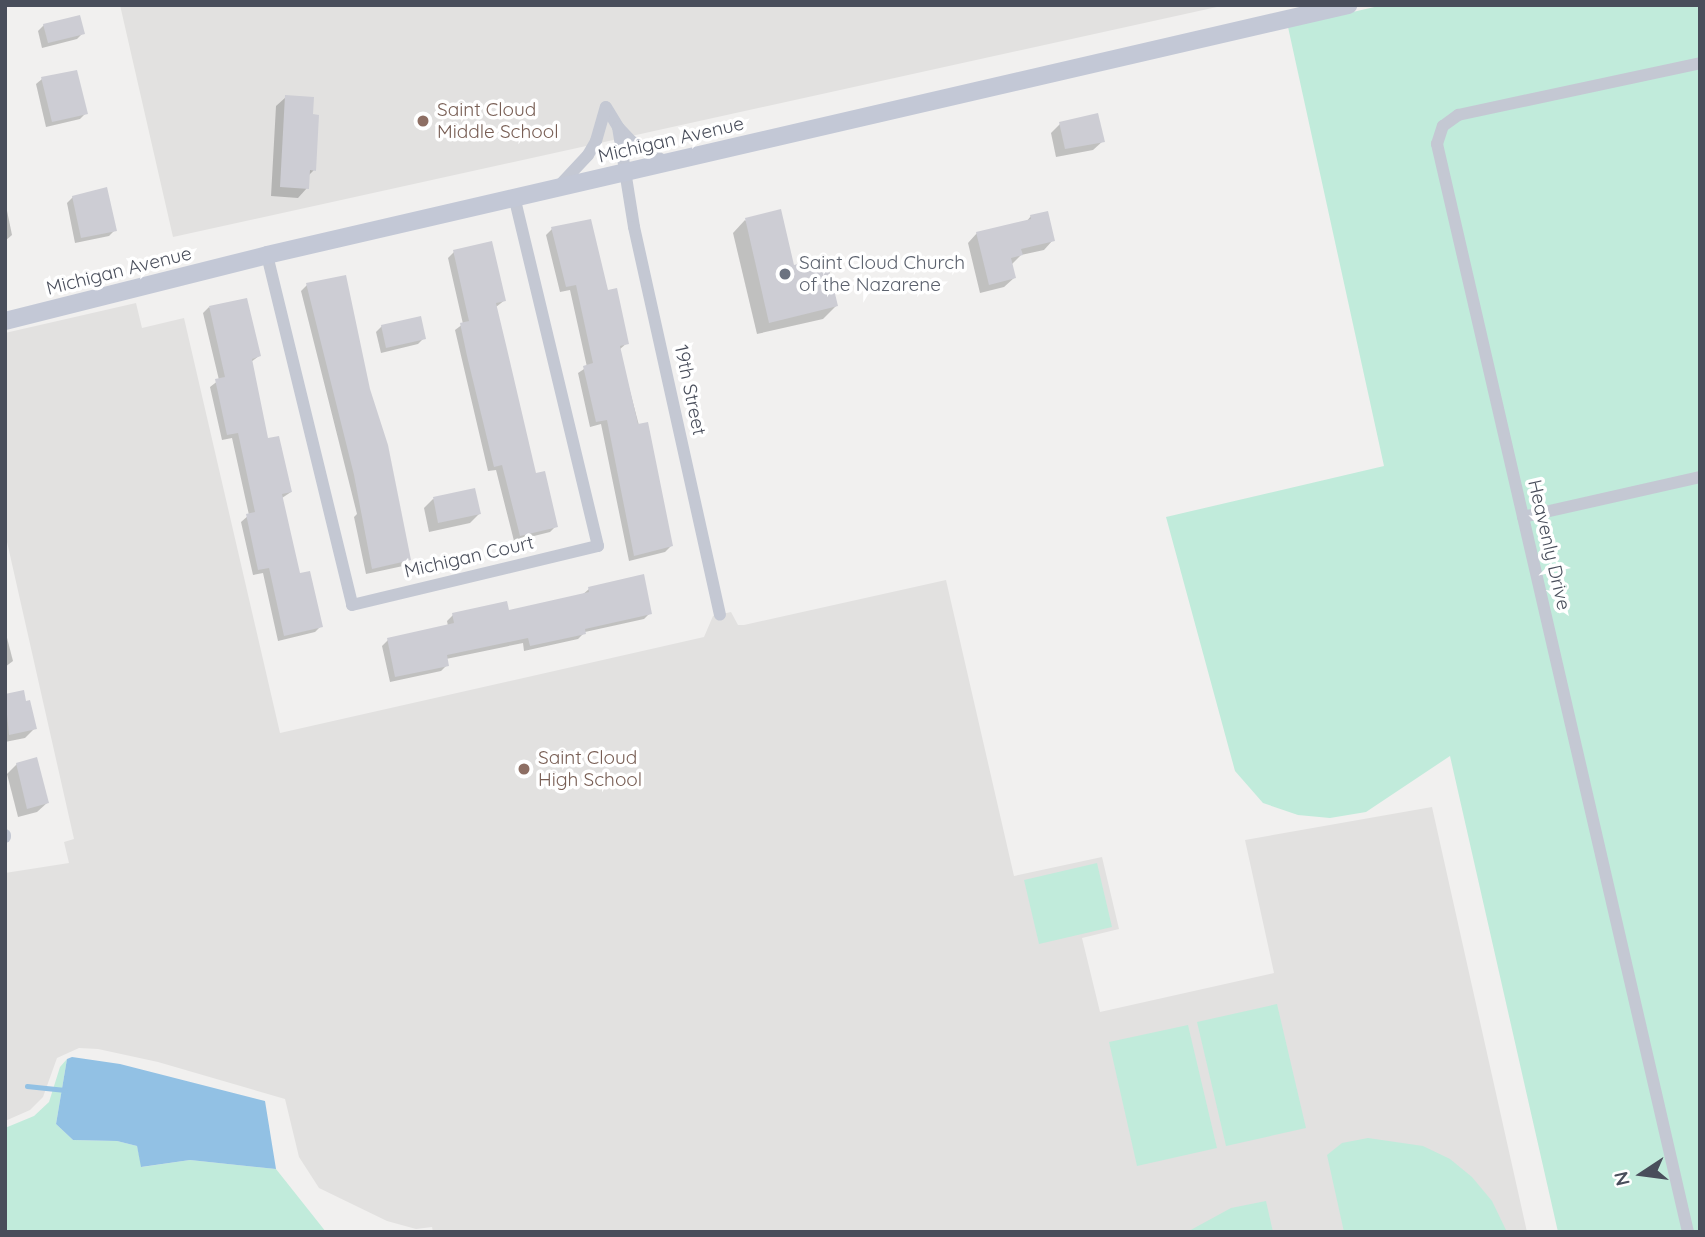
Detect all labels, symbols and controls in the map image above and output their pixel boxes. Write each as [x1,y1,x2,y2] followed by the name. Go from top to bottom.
[437,99,559,143] place label: Saint Cloud Middle School
[596,112,746,168] street label: Michigan Avenue
[415,113,431,129] marker: Saint Cloud Middle School
[44,242,194,300] street label: Michigan Avenue
[799,252,965,296] place label: Saint Cloud Church of the Nazarene
[777,266,793,282] marker: Saint Cloud Church of the Nazarene
[669,343,711,437] street label: 19th Street
[1523,478,1575,612] street label: Heavenly Drive
[402,531,536,583] street label: Michigan Court
[538,747,642,791] place label: Saint Cloud High School
[516,761,532,777] marker: Saint Cloud High School
[1607,1139,1677,1209] north arrow
[1608,1169,1635,1188] text: N

